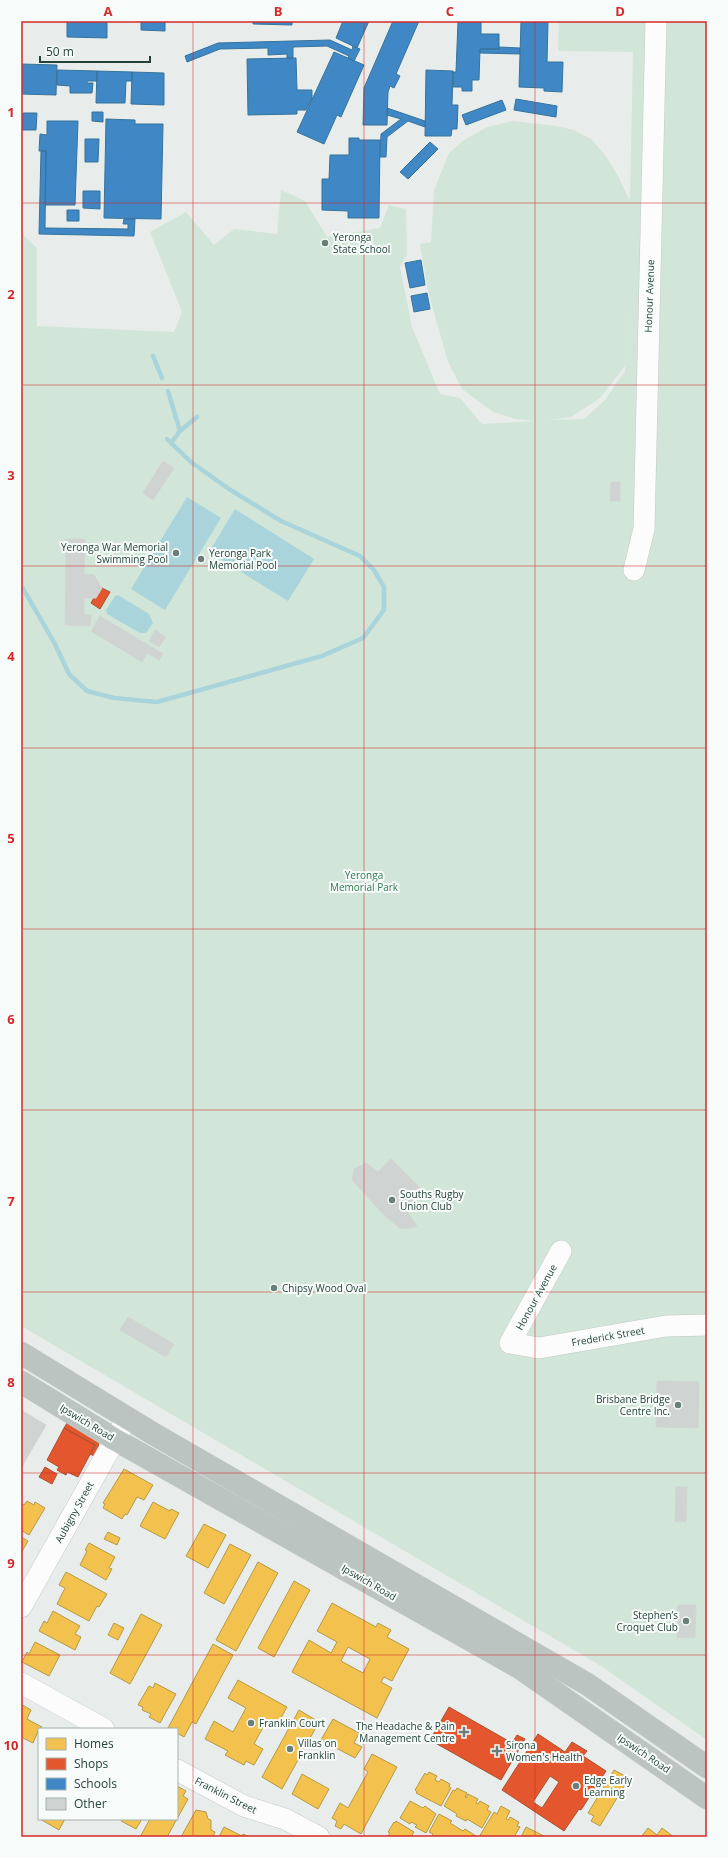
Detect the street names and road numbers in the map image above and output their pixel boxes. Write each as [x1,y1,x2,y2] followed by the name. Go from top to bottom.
[641,259,657,333] street label: Honour Avenue
[512,1261,560,1332] street label: Honour Avenue
[570,1323,646,1349] street label: Frederick Street
[57,1400,117,1444] street label: Ipswich Road
[51,1478,97,1545] street label: Aubigny Street
[339,1561,399,1603] street label: Ipswich Road
[615,1730,673,1776] street label: Ipswich Road
[193,1773,260,1817] street label: Franklin Street

